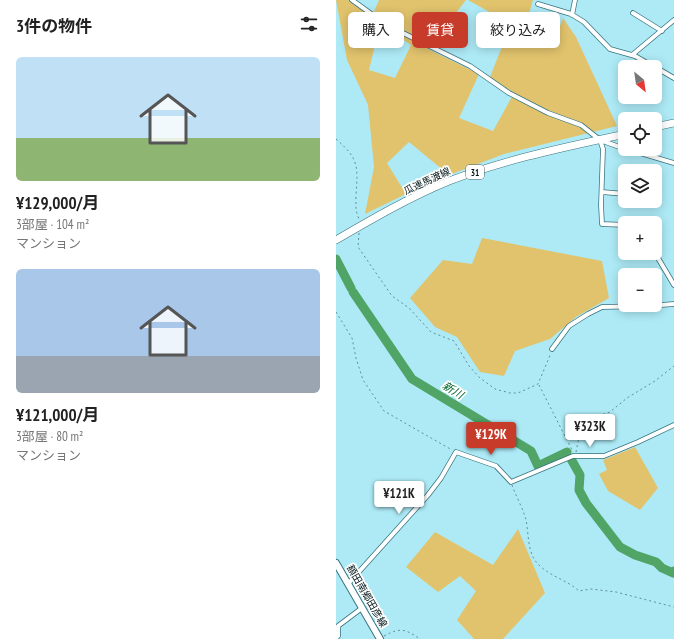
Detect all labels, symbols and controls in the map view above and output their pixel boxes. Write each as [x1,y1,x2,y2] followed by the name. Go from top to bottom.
[348,12,404,48] chip: 購入
[412,12,468,48] chip: 賃貸
[476,12,560,48] chip: 絞り込み
[298,13,320,35] icon: filters
[16,15,92,37] text: 3件の物件
[618,60,662,104] north arrow
[618,60,662,312] map controls
[132,83,204,155] icon: home
[618,112,662,156] button: locate
[618,164,662,208] button: layers
[402,165,452,197] street label: 瓜連馬渡線
[466,165,484,179] road number: 31
[16,192,100,214] text: ¥129,000/月
[16,216,89,233] text: 3部屋 · 104 m²
[618,216,662,260] button: +
[16,235,81,252] text: マンション
[618,268,662,312] button: −
[132,295,204,367] icon: home
[440,378,467,402] water label: 新川
[16,404,100,426] text: ¥121,000/月
[562,414,618,448] pin: ¥323K
[574,418,606,435] text: ¥323K
[463,422,519,456] pin: ¥129K
[475,426,507,443] text: ¥129K
[16,428,83,445] text: 3部屋 · 80 m²
[16,447,81,464] text: マンション
[371,481,427,515] pin: ¥121K
[383,485,415,502] text: ¥121K
[344,562,390,630] street label: 額田南郷田彦線

